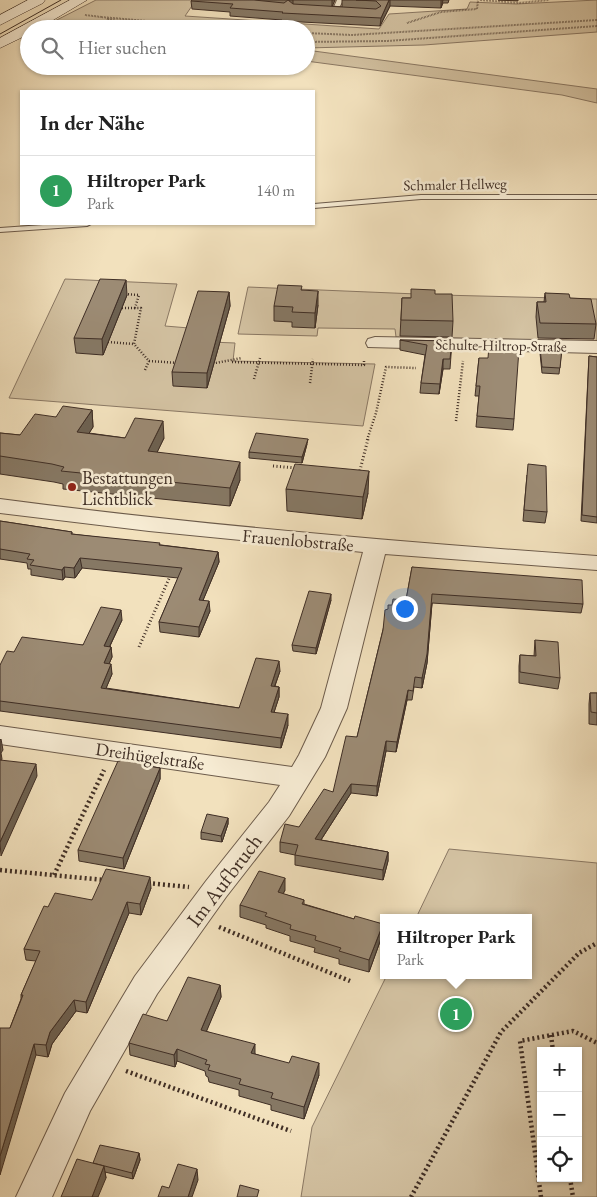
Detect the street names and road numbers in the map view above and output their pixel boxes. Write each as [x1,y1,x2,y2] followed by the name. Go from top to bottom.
[403,174,507,194] street label: Schmaler Hellweg
[435,334,567,356] street label: Schulte-Hiltrop-Straße
[241,524,355,556] street label: Frauenlobstraße
[94,737,206,775] street label: Dreihügelstraße
[180,828,268,932] street label: Im Aufbruch

